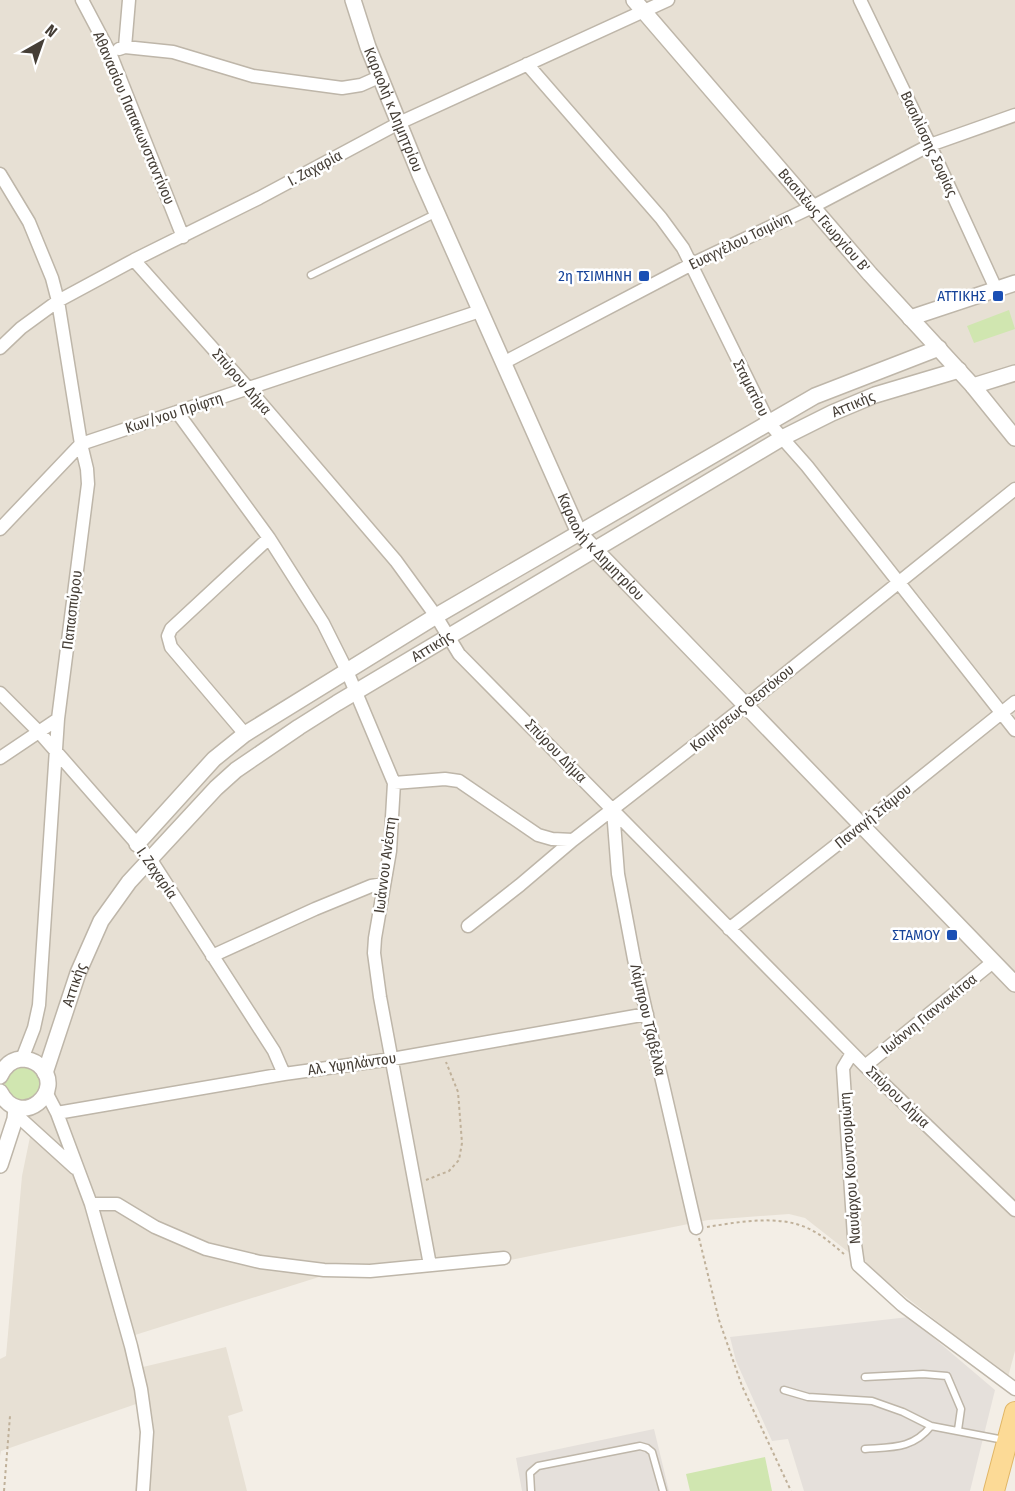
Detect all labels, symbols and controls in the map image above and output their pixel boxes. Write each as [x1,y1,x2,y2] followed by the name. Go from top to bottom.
[12,12,72,72] north arrow
[42,21,61,41] text: N
[89,29,179,207] street label: Αθανασίου Παπακωνσταντίνου
[360,45,427,175] street label: Καραολή κ Δημητρίου
[897,88,962,200] street label: Βασιλίσσης Σοφίας
[285,146,345,190] street label: Ι. Ζαχαρία
[774,165,874,276] street label: Βασιλέως Γεωργίου Β'
[686,208,794,274] street label: Ευαγγέλου Τσιμίνη
[558,267,632,285] place label: 2η ΤΣΙΜΗΝΗ
[637,269,651,283] marker: 2η ΤΣΙΜΗΝΗ
[937,287,986,305] place label: ΑΤΤΙΚΗΣ
[991,289,1005,303] marker: ΑΤΤΙΚΗΣ
[209,345,275,419] street label: Σπύρου Δήμα
[729,357,773,419] street label: Σταματίου
[829,387,878,421] street label: Αττικής
[123,389,225,437] street label: Κων/νου Πρίφτη
[553,490,648,604] street label: Καραολή κ Δημητρίου
[58,569,86,651] street label: Παπασπύρου
[408,627,457,666] street label: Αττικής
[686,661,798,755] street label: Κοιμήσεως Θεοτόκου
[521,716,591,786] street label: Σπύρου Δήμα
[831,780,915,852] street label: Παναγή Στάμου
[370,816,400,914] street label: Ιωάννου Ανέστη
[133,844,181,902] street label: Ι. Ζαχαρία
[892,926,941,944] place label: ΣΤΑΜΟΥ
[945,928,959,942] marker: ΣΤΑΜΟΥ
[59,959,91,1009] street label: Αττικής
[626,962,670,1078] street label: Λάμπρου Τζαβέλλα
[877,970,981,1058] street label: Ιωάννη Γιαννακίτσα
[307,1049,397,1079] street label: Αλ. Υψηλάντου
[863,1062,933,1132] street label: Σπύρου Δήμα
[836,1091,864,1245] street label: Ναυάρχου Κουντουριώτη

